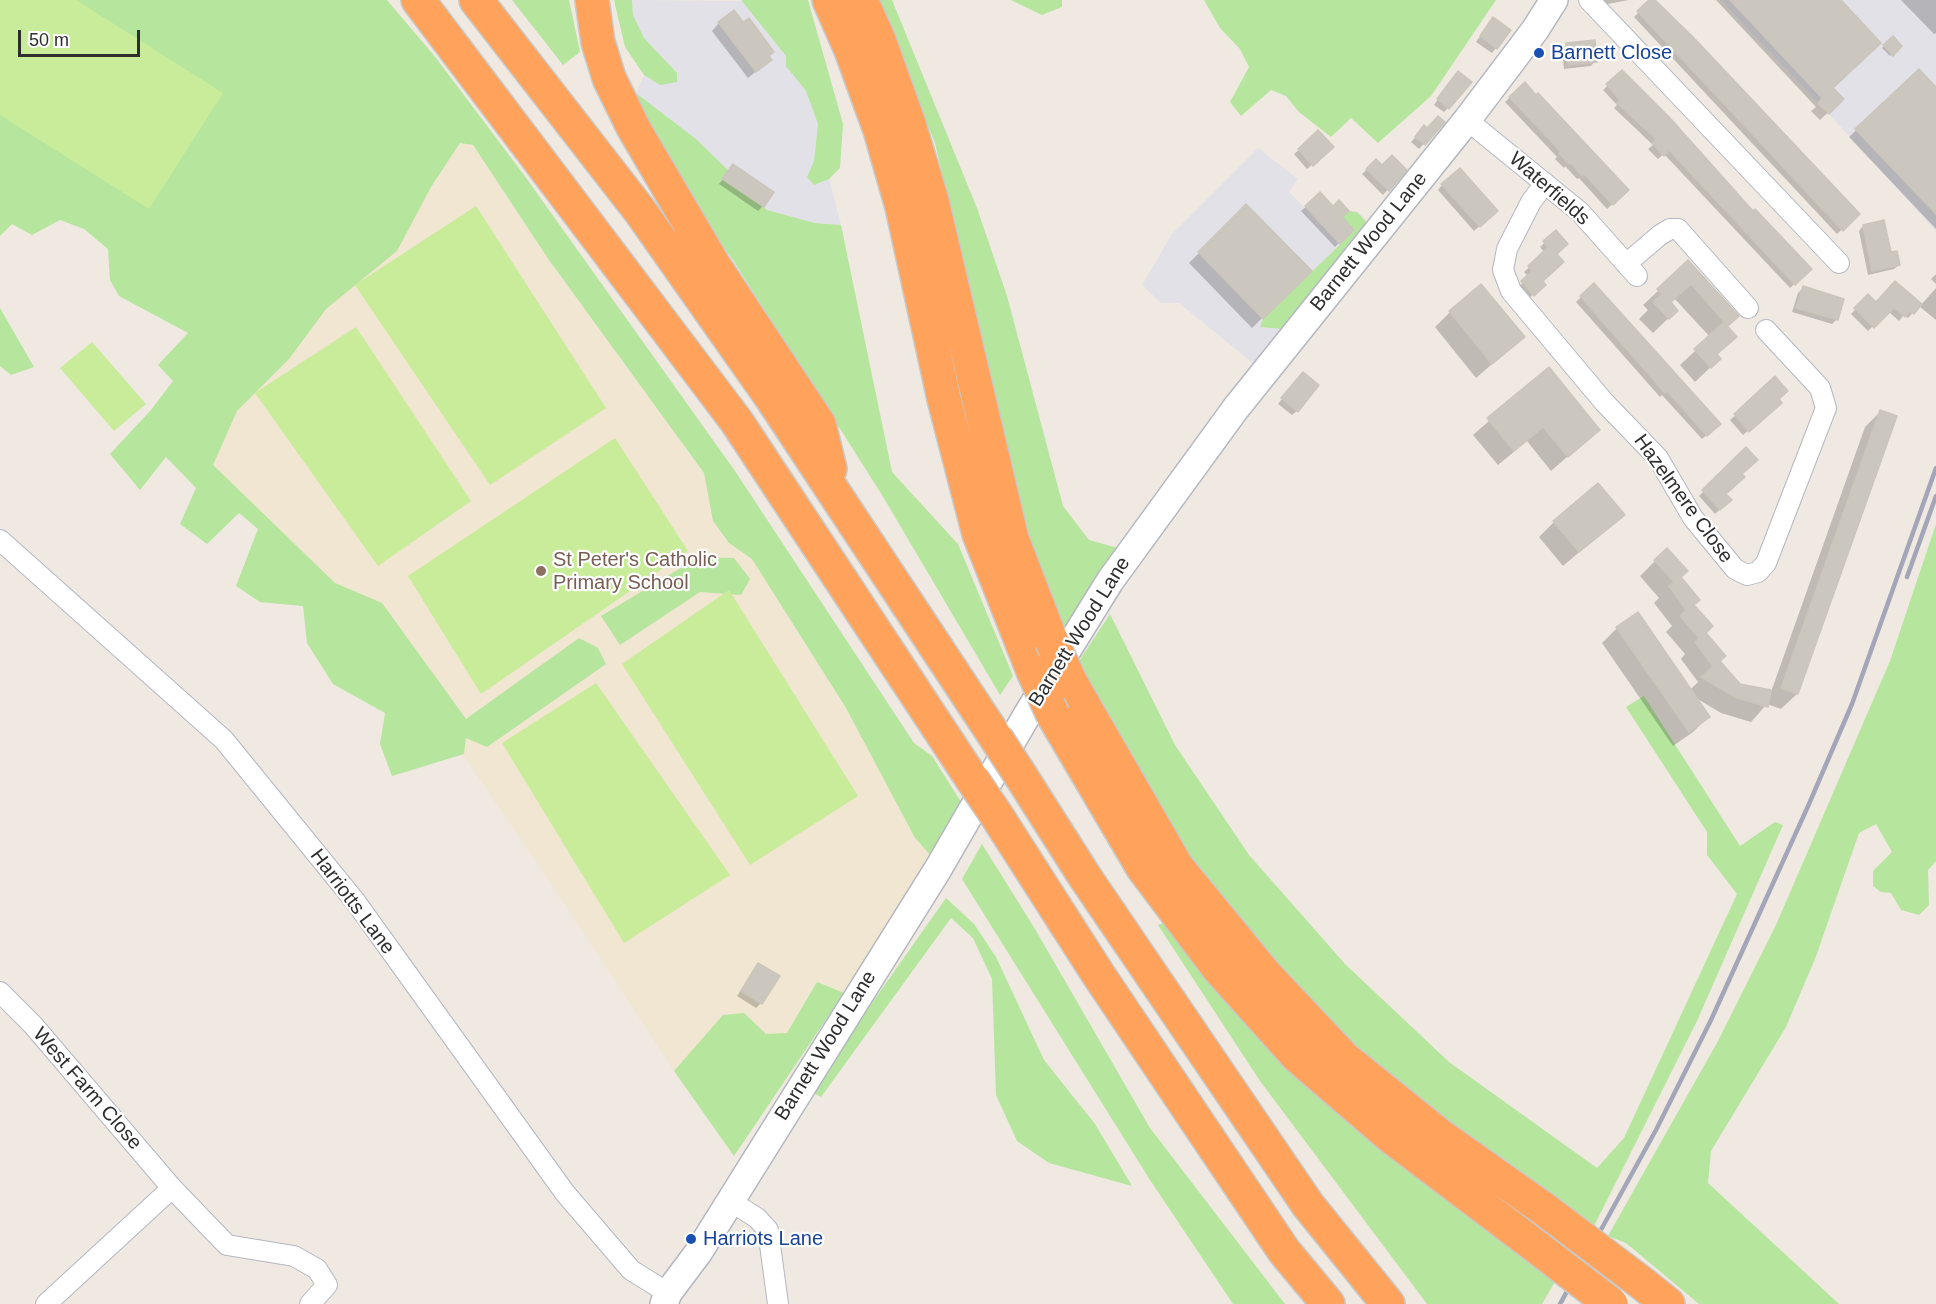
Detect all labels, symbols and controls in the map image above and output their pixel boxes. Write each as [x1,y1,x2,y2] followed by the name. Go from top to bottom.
[21,18,142,56] scale bar
[29,30,69,50] text: 50 m
[1551,41,1672,65] place label: Barnett Close
[1532,46,1546,60] marker: Barnett Close
[1504,147,1594,231] street label: Waterfields
[1306,168,1432,316] street label: Barnett Wood Lane
[1628,430,1738,568] street label: Hazelmere Close
[553,548,717,595] place label: St Peter's Catholic Primary School
[1024,553,1136,711] street label: Barnett Wood Lane
[534,564,548,578] marker: St Peter's Catholic Primary School
[305,845,399,959] street label: Harriotts Lane
[770,967,882,1125] street label: Barnett Wood Lane
[27,1023,147,1155] street label: West Farm Close
[703,1227,823,1251] place label: Harriots Lane
[684,1232,698,1246] marker: Harriots Lane

